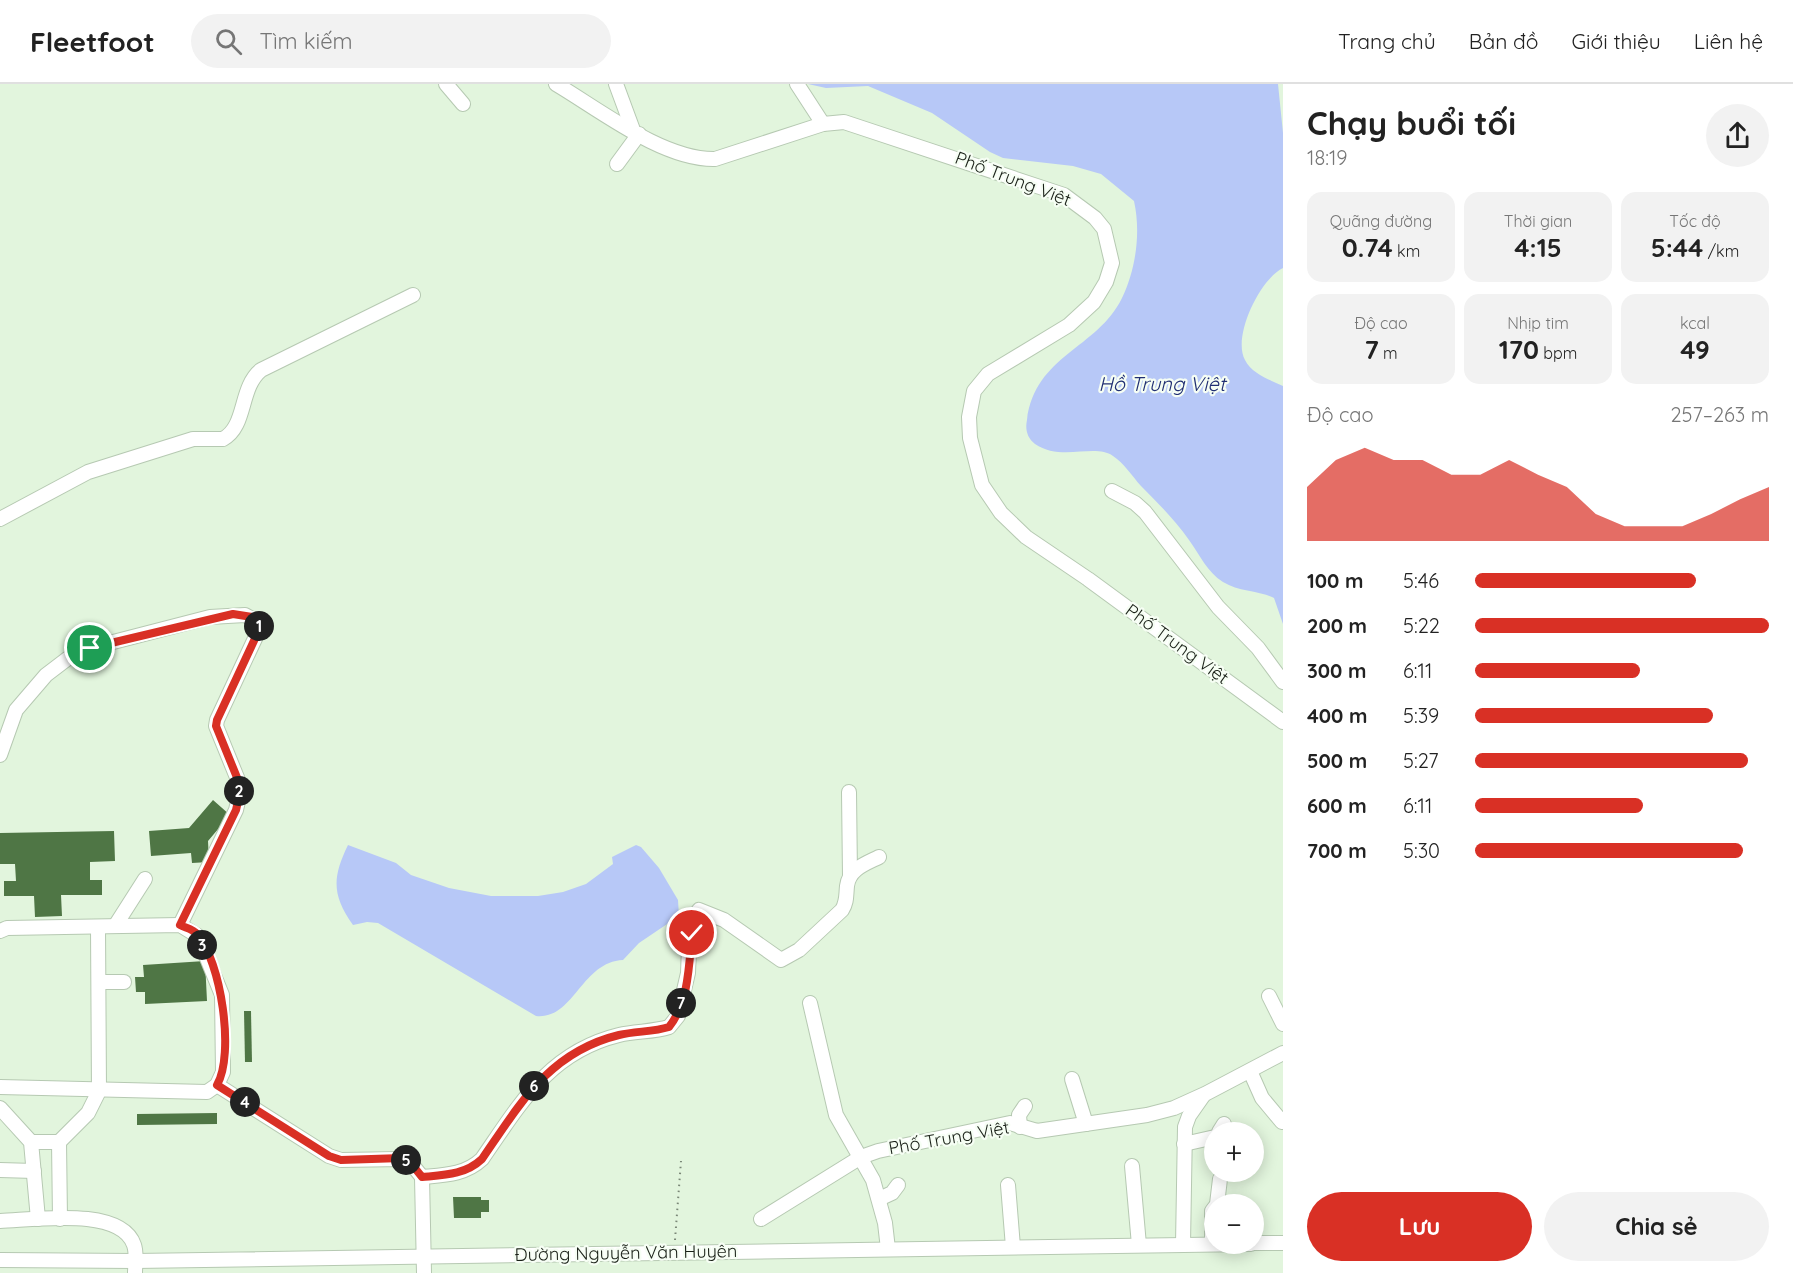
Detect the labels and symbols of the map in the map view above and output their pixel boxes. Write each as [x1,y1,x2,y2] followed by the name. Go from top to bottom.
[952,146,1074,211] street label: Phố Trung Việt
[1098,371,1228,396] water label: Hồ Trung Việt
[1121,598,1234,689] street label: Phố Trung Việt
[244,611,274,641] pin: 1
[64,622,115,673] pin
[224,776,254,806] pin: 2
[666,907,717,958] pin
[187,930,217,960] pin: 3
[666,988,696,1018] pin: 7
[519,1071,549,1101] pin: 6
[230,1087,260,1117] pin: 4
[887,1116,1011,1159] street label: Phố Trung Việt
[391,1145,421,1175] pin: 5
[515,1239,737,1266] street label: Đường Nguyễn Văn Huyên

